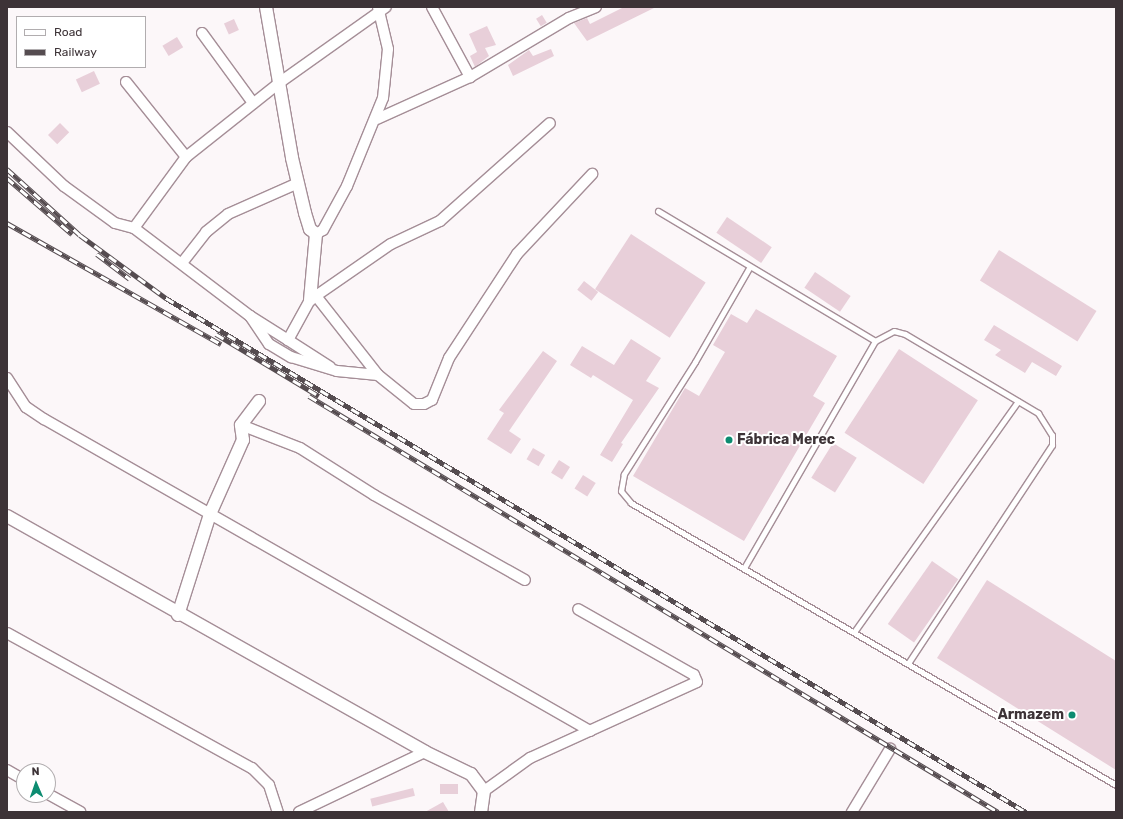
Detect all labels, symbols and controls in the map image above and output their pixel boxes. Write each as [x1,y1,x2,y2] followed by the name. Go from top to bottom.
[16,16,146,68] legend
[54,25,82,39] text: Road
[54,45,97,59] text: Railway
[737,432,835,448] place label: Fábrica Merec
[724,435,734,445] marker: Fábrica Merec
[998,707,1064,723] place label: Armazem
[1067,710,1077,720] marker: Armazem
[16,763,56,803] north arrow
[31,765,40,778] text: N

